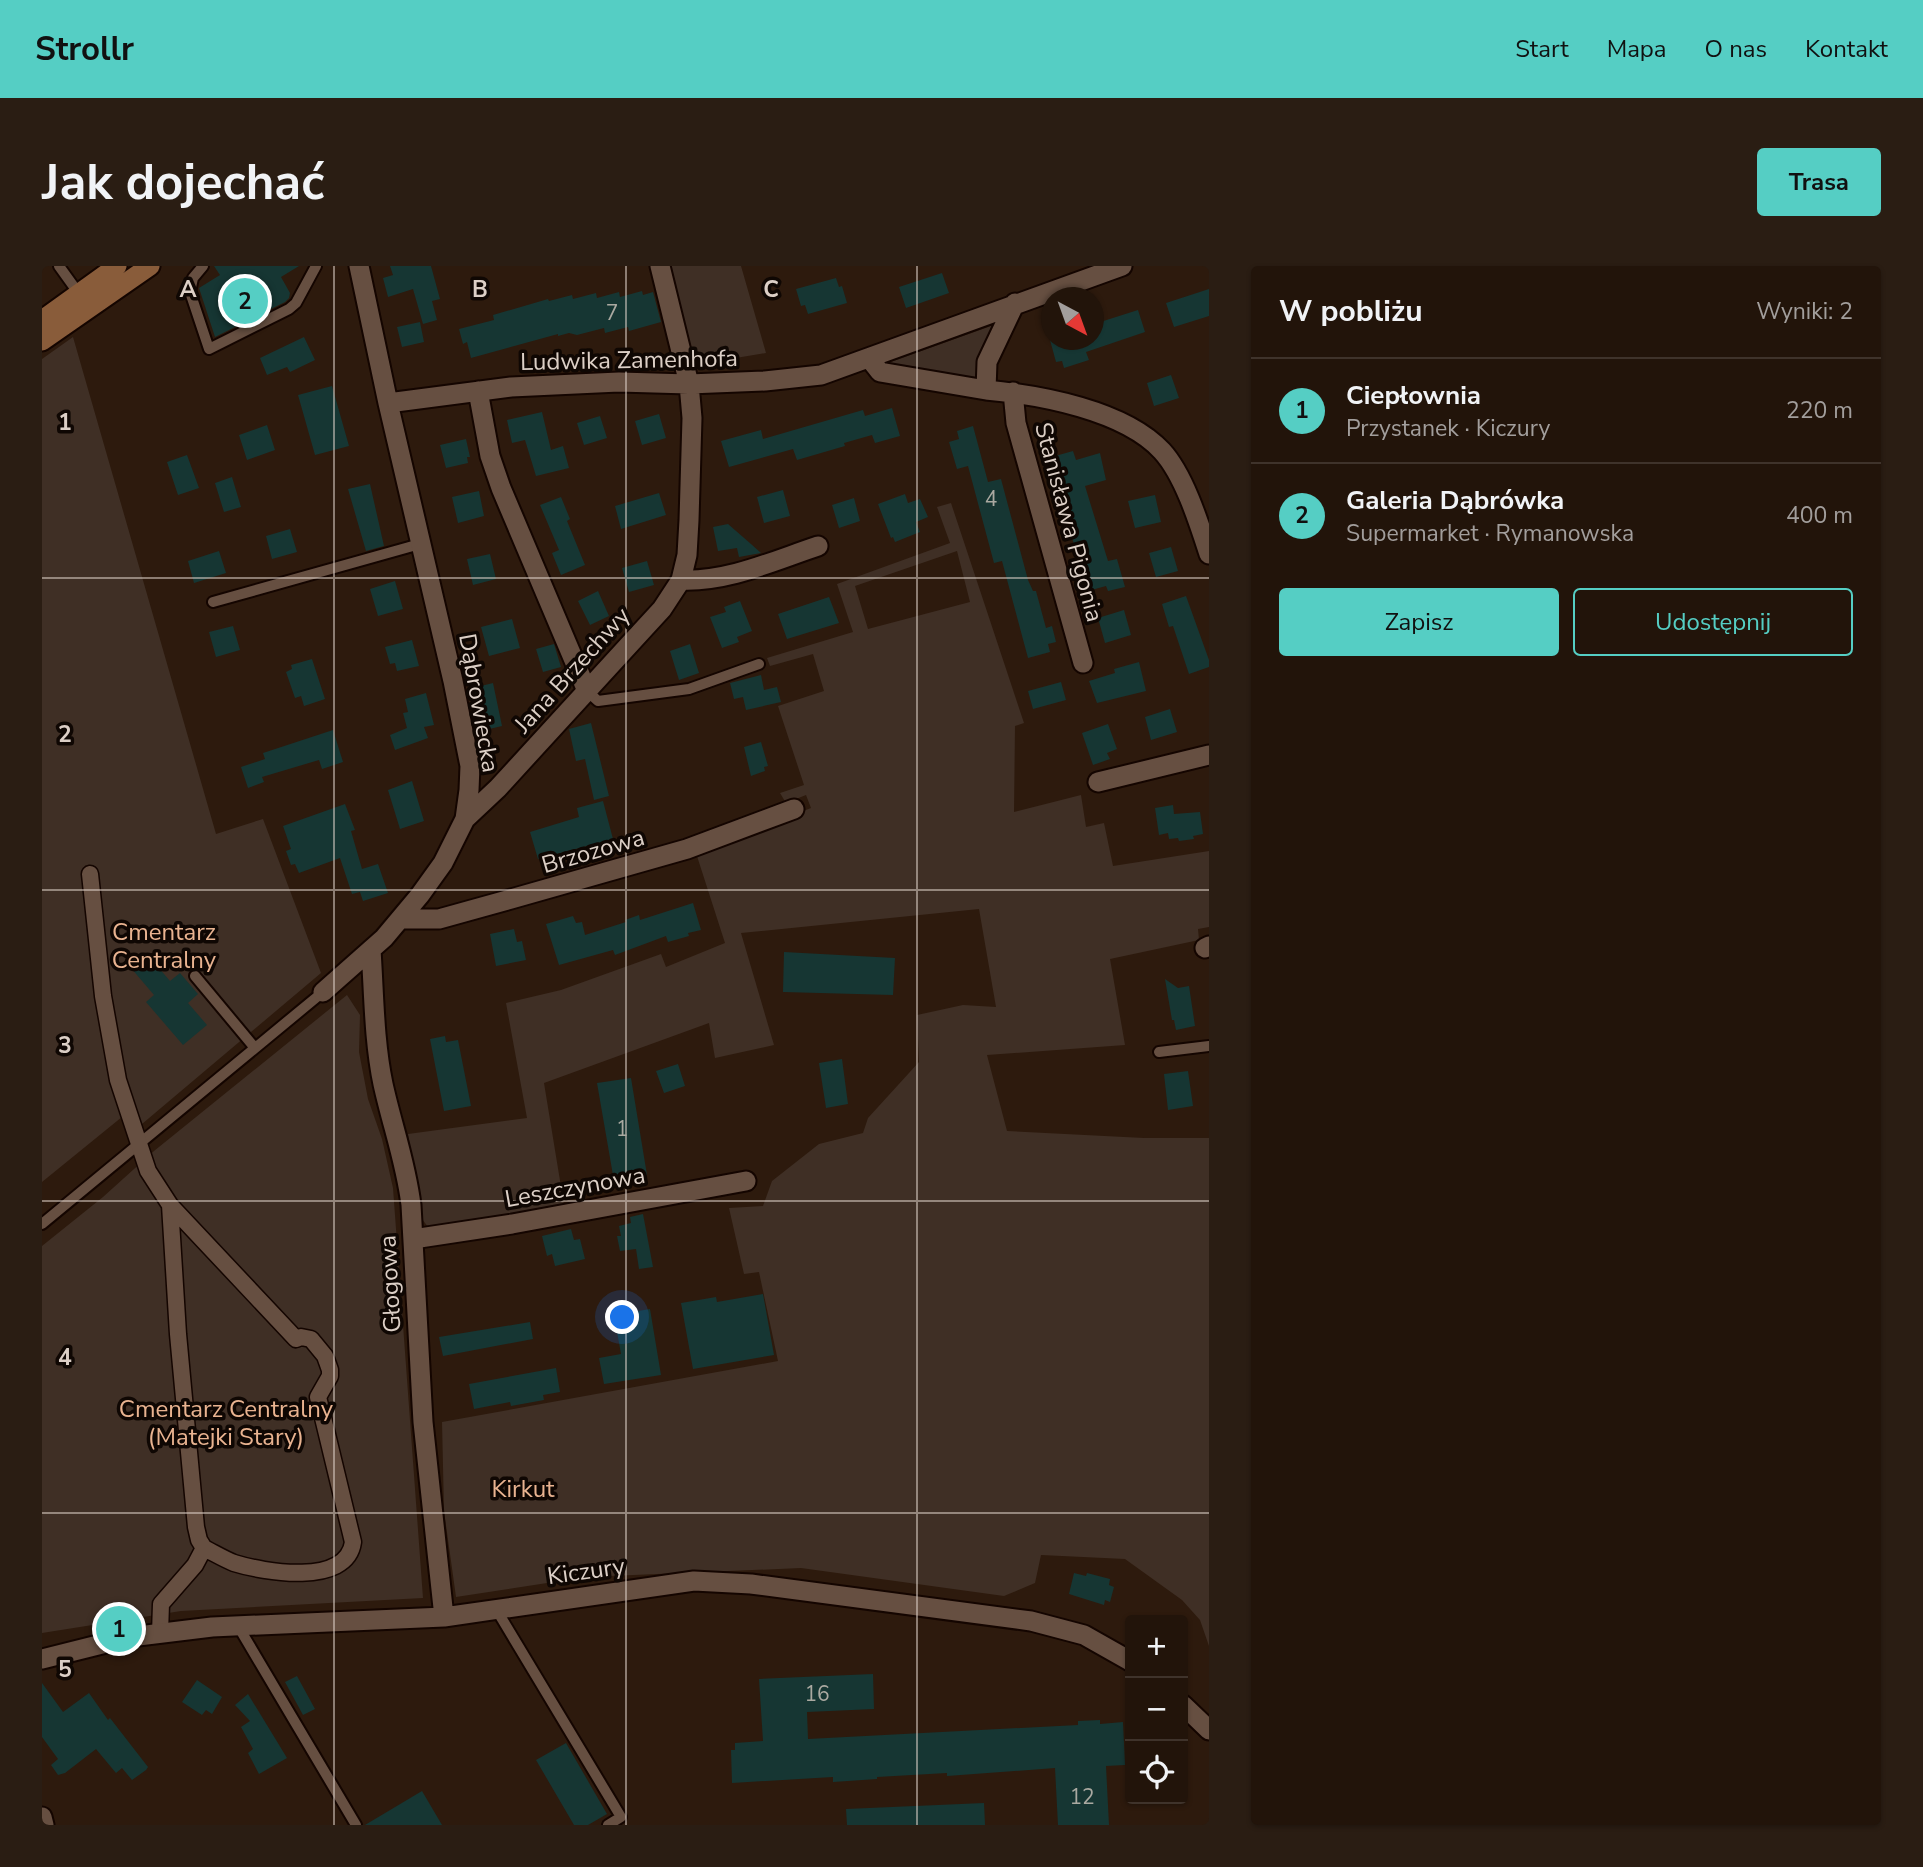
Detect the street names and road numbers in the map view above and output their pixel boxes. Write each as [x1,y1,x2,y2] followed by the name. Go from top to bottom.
[520,342,738,378] street label: Ludwika Zamenhofa
[1027,419,1111,625] street label: Stanisława Pigonia
[506,600,638,741] street label: Jana Brzechwy
[451,631,507,775] street label: Dąbrowiecka
[538,821,648,881] street label: Brzozowa
[502,1159,648,1215] street label: Leszczynowa
[371,1234,409,1334] street label: Głogowa
[545,1550,627,1592] street label: Kiczury

